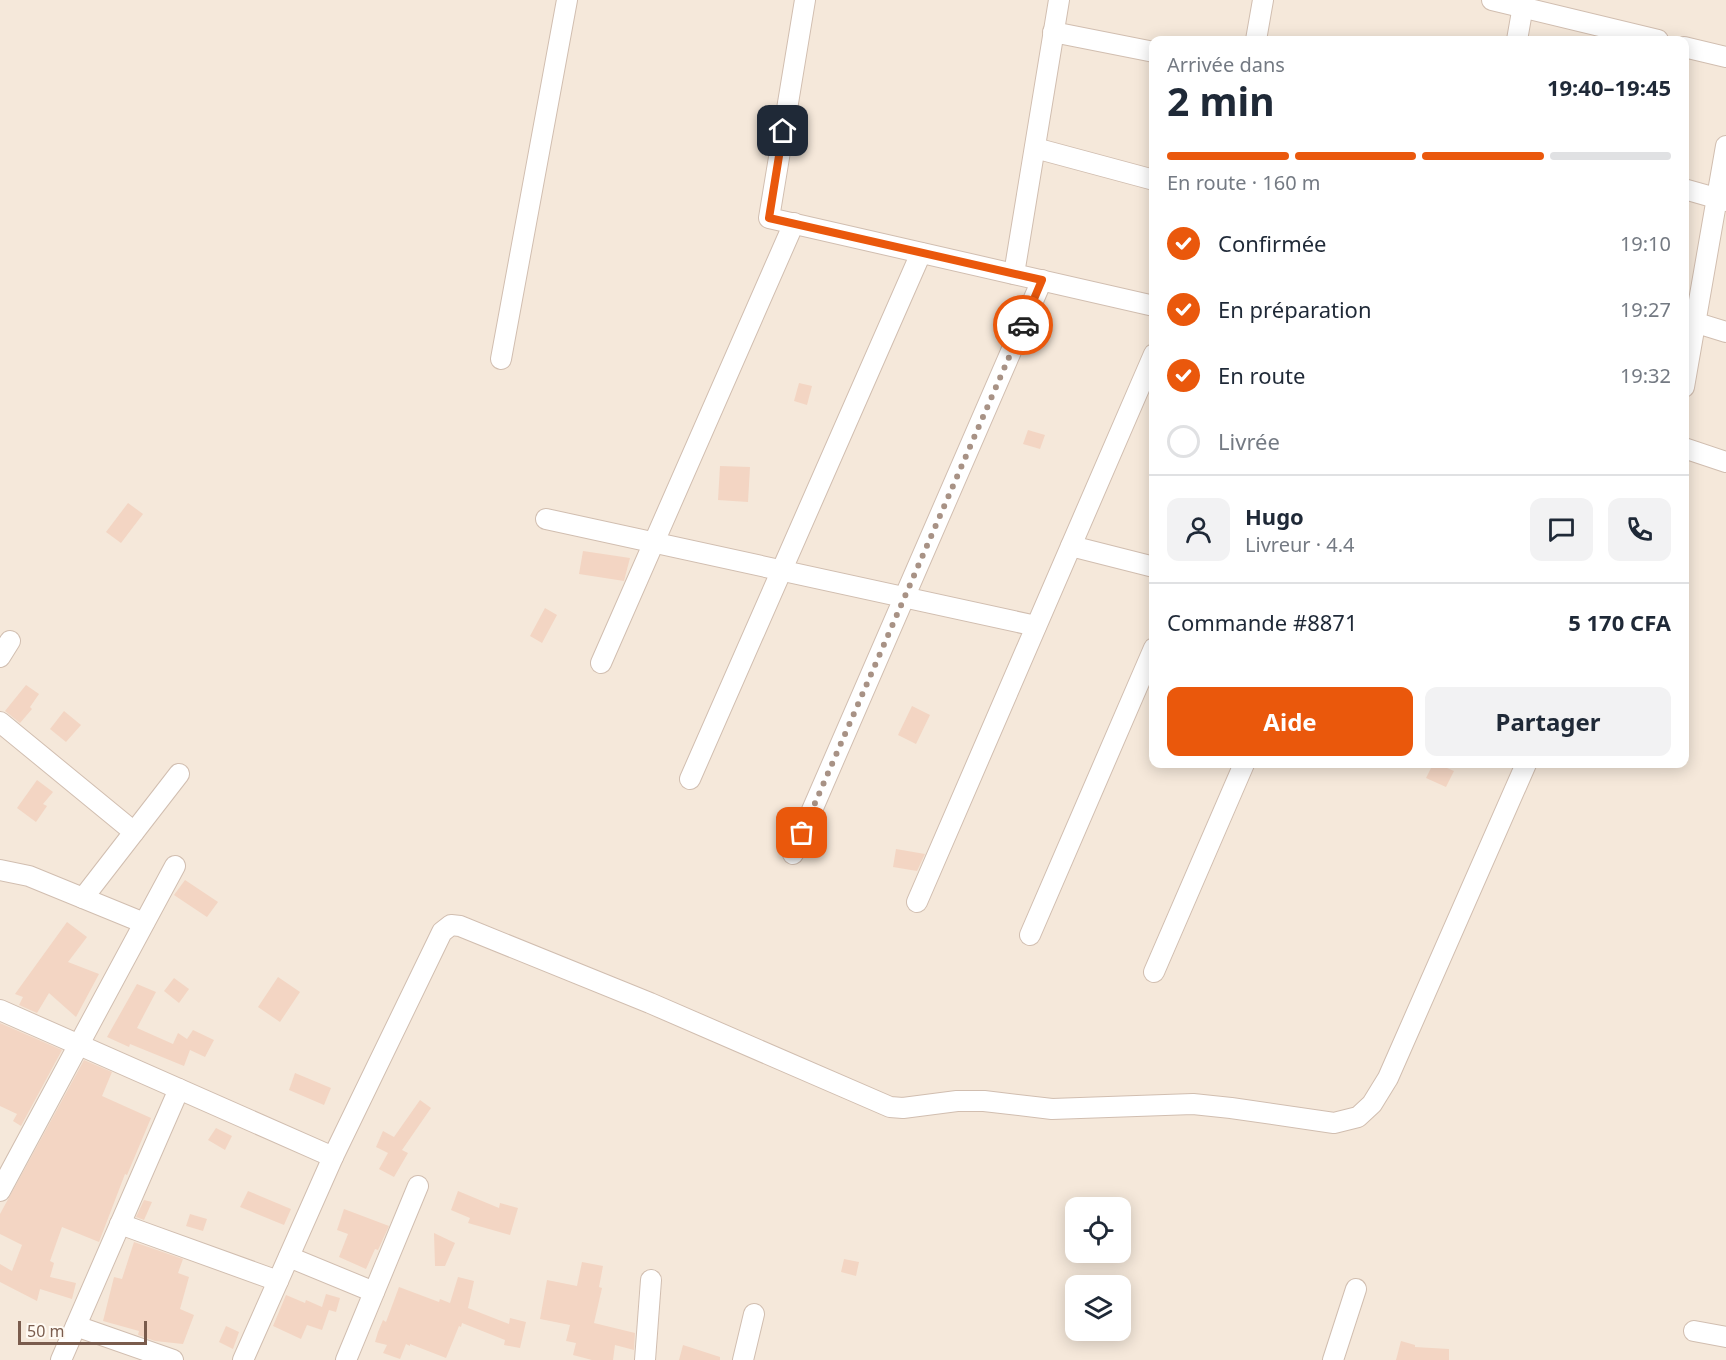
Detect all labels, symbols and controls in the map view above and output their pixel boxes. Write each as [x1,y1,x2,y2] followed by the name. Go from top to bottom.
[1167,51,1285,78] text: Arrivée dans
[1547,72,1671,102] text: 19:40–19:45
[1167,74,1274,127] text: 2 min
[757,105,808,156] pin
[766,114,799,147] icon: home
[1167,169,1320,196] text: En route · 160 m
[1167,227,1200,260] icon: check
[1218,228,1327,258] text: Confirmée
[1620,230,1671,257] text: 19:10
[1167,293,1200,326] icon: check
[1218,294,1372,324] text: En préparation
[993,295,1053,355] courier
[1620,296,1671,323] text: 19:27
[1007,309,1040,342] icon: car
[1167,359,1200,392] icon: check
[1218,360,1305,390] text: En route
[1620,362,1671,389] text: 19:32
[1218,426,1280,456] text: Livrée
[1167,498,1230,561] button: person
[1530,498,1593,561] button: chat
[1608,498,1671,561] button: phone
[1245,501,1304,531] text: Hugo
[1245,531,1355,558] text: Livreur · 4.4
[1167,607,1358,637] text: Commande #8871
[1568,607,1671,637] text: 5 170 CFA
[1167,687,1413,756] button: Aide
[1425,687,1671,756] button: Partager
[776,807,827,858] pin
[785,816,818,849] icon: bag
[1065,1197,1131,1341] map controls
[1065,1197,1131,1263] button: locate
[1065,1275,1131,1341] button: layers
[18,1318,147,1346] scale bar
[27,1320,64,1342] text: 50 m

